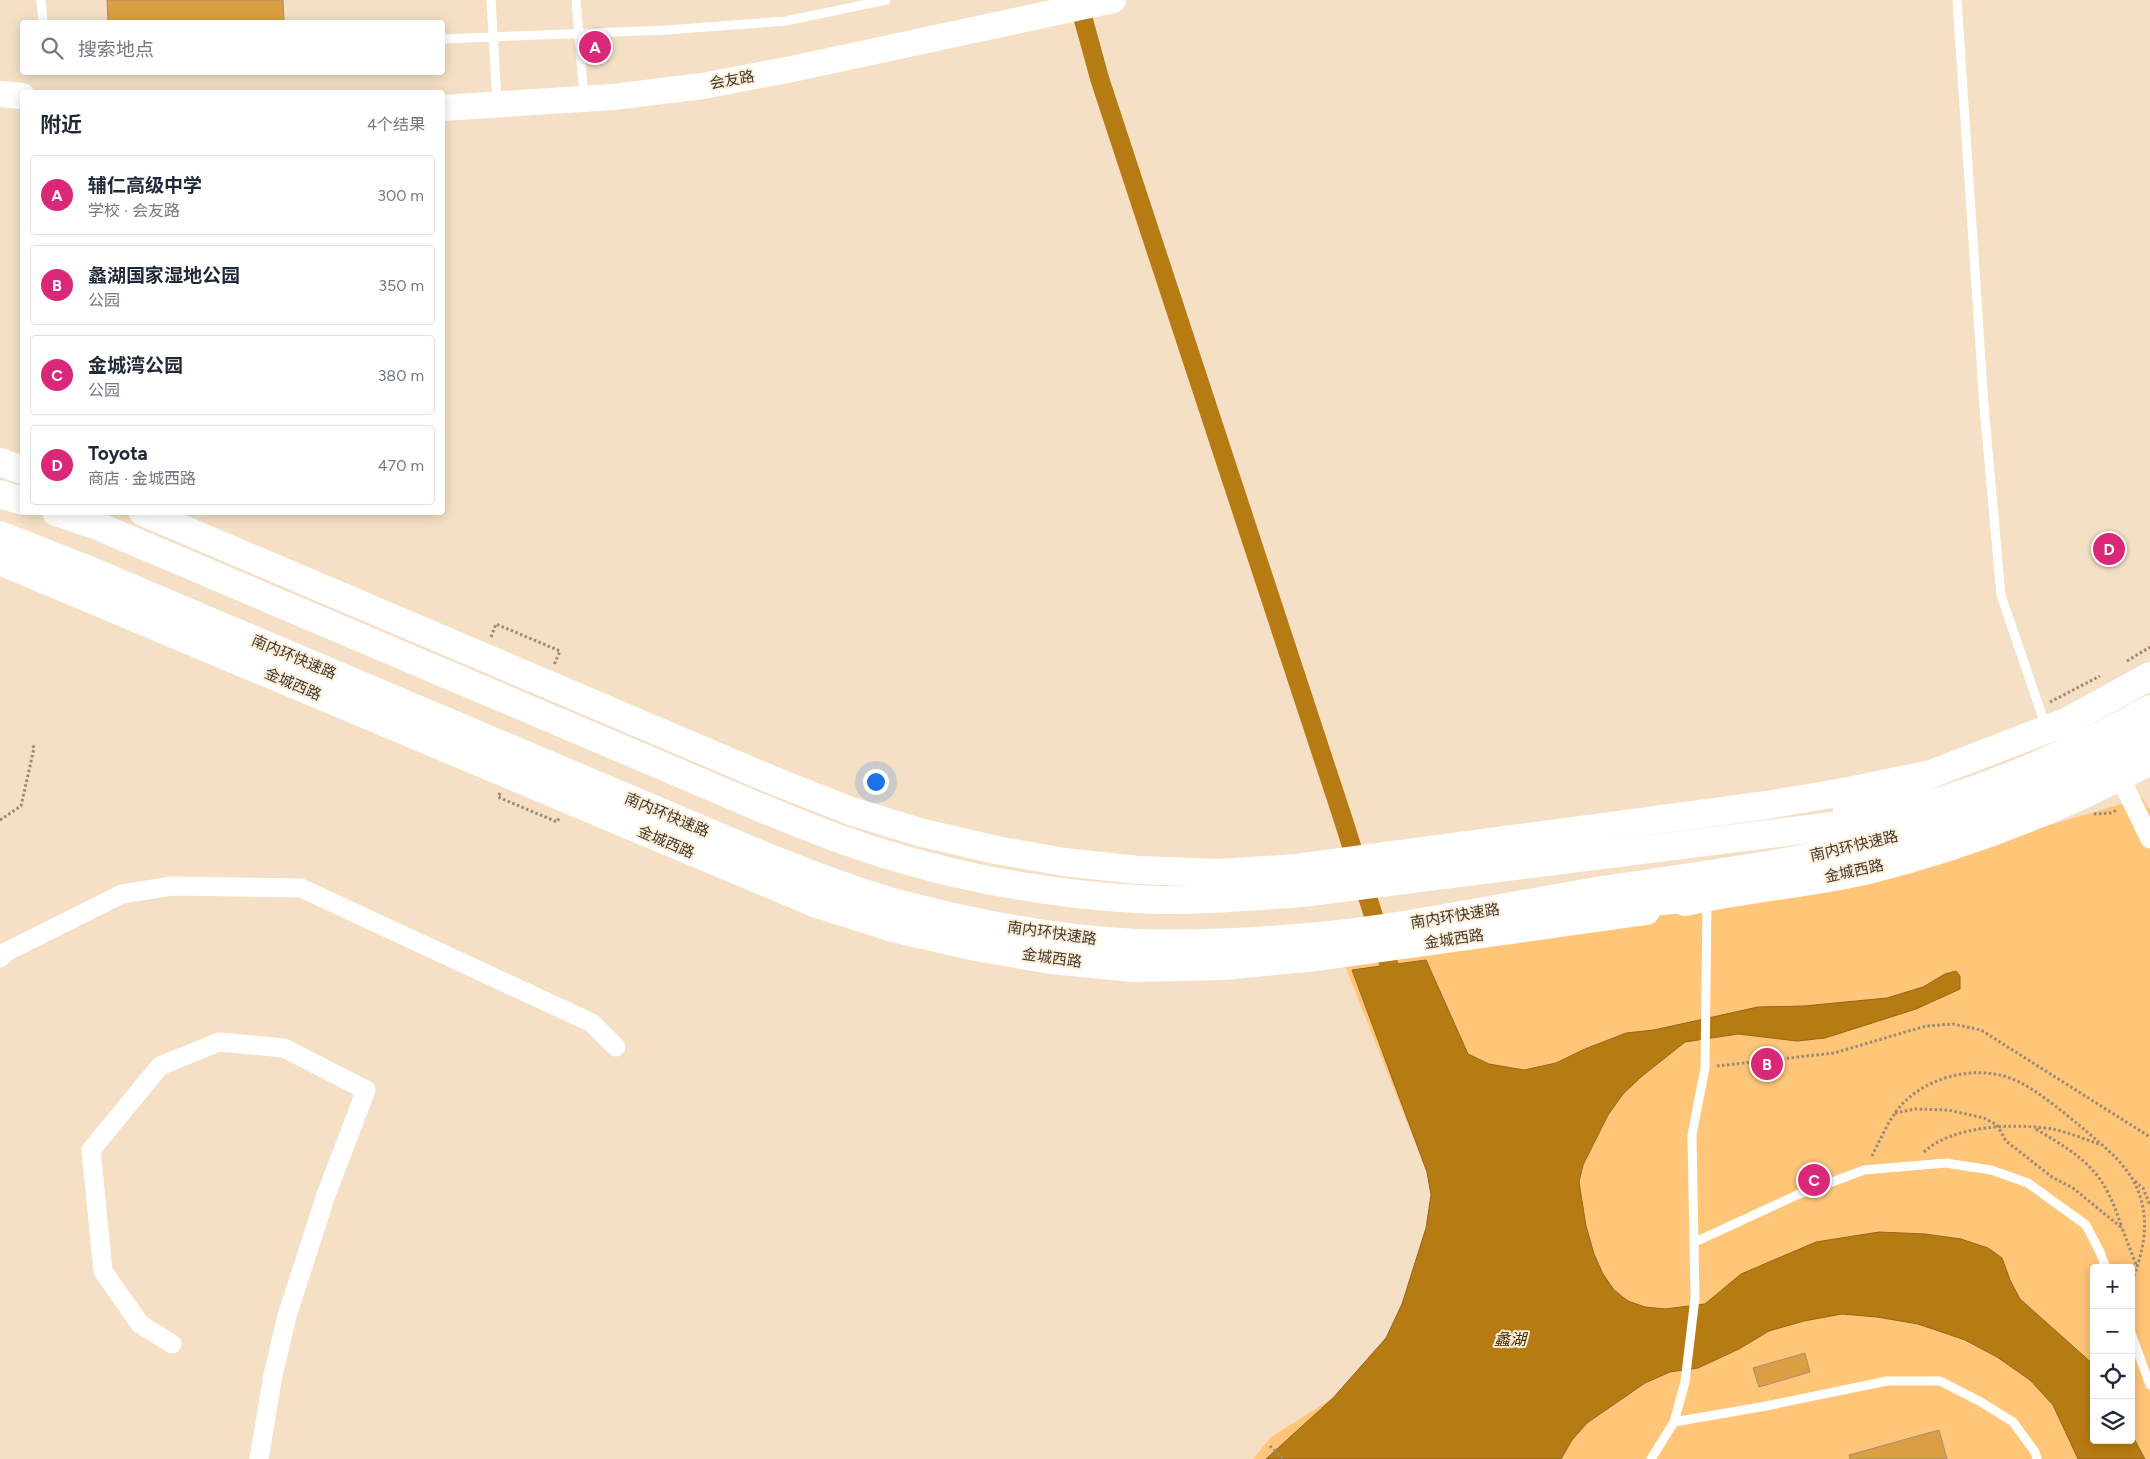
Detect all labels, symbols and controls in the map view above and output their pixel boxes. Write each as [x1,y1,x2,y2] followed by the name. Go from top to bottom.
[20,20,445,75] search box
[579,28,611,66] pin: A
[38,34,66,62] icon: search
[78,38,154,61] text: 搜索地点
[708,67,756,93] street label: 会友路
[40,112,82,137] text: 附近
[367,115,425,134] text: 4个结果
[88,174,202,197] text: 辅仁高级中学
[51,186,63,205] text: A
[377,186,424,205] text: 300 m
[88,201,180,220] text: 学校 · 会友路
[88,264,240,287] text: 蠡湖国家湿地公园
[52,276,62,295] text: B
[378,276,424,295] text: 350 m
[88,291,120,310] text: 公园
[88,354,183,377] text: 金城湾公园
[51,366,63,385] text: C
[378,366,424,385] text: 380 m
[88,381,120,400] text: 公园
[88,442,148,465] text: Toyota
[51,456,63,475] text: D
[378,456,424,475] text: 470 m
[88,469,196,488] text: 商店 · 金城西路
[2093,530,2125,568] pin: D
[249,631,339,683] street label: 南内环快速路
[262,664,324,704] street label: 金城西路
[863,769,889,795] your location
[622,789,712,841] street label: 南内环快速路
[635,822,697,862] street label: 金城西路
[1808,827,1900,865] street label: 南内环快速路
[1823,856,1885,886] street label: 金城西路
[1409,900,1501,932] street label: 南内环快速路
[1006,918,1098,948] street label: 南内环快速路
[1423,926,1485,952] street label: 金城西路
[1021,945,1083,971] street label: 金城西路
[1751,1045,1783,1083] pin: B
[1798,1161,1830,1199] pin: C
[2090,1264,2135,1444] map controls
[2090,1264,2135,1309] button: +
[2090,1309,2135,1354] button: −
[1494,1330,1529,1349] water label: 蠡湖
[2090,1354,2135,1399] button: locate
[2090,1399,2135,1444] button: layers

